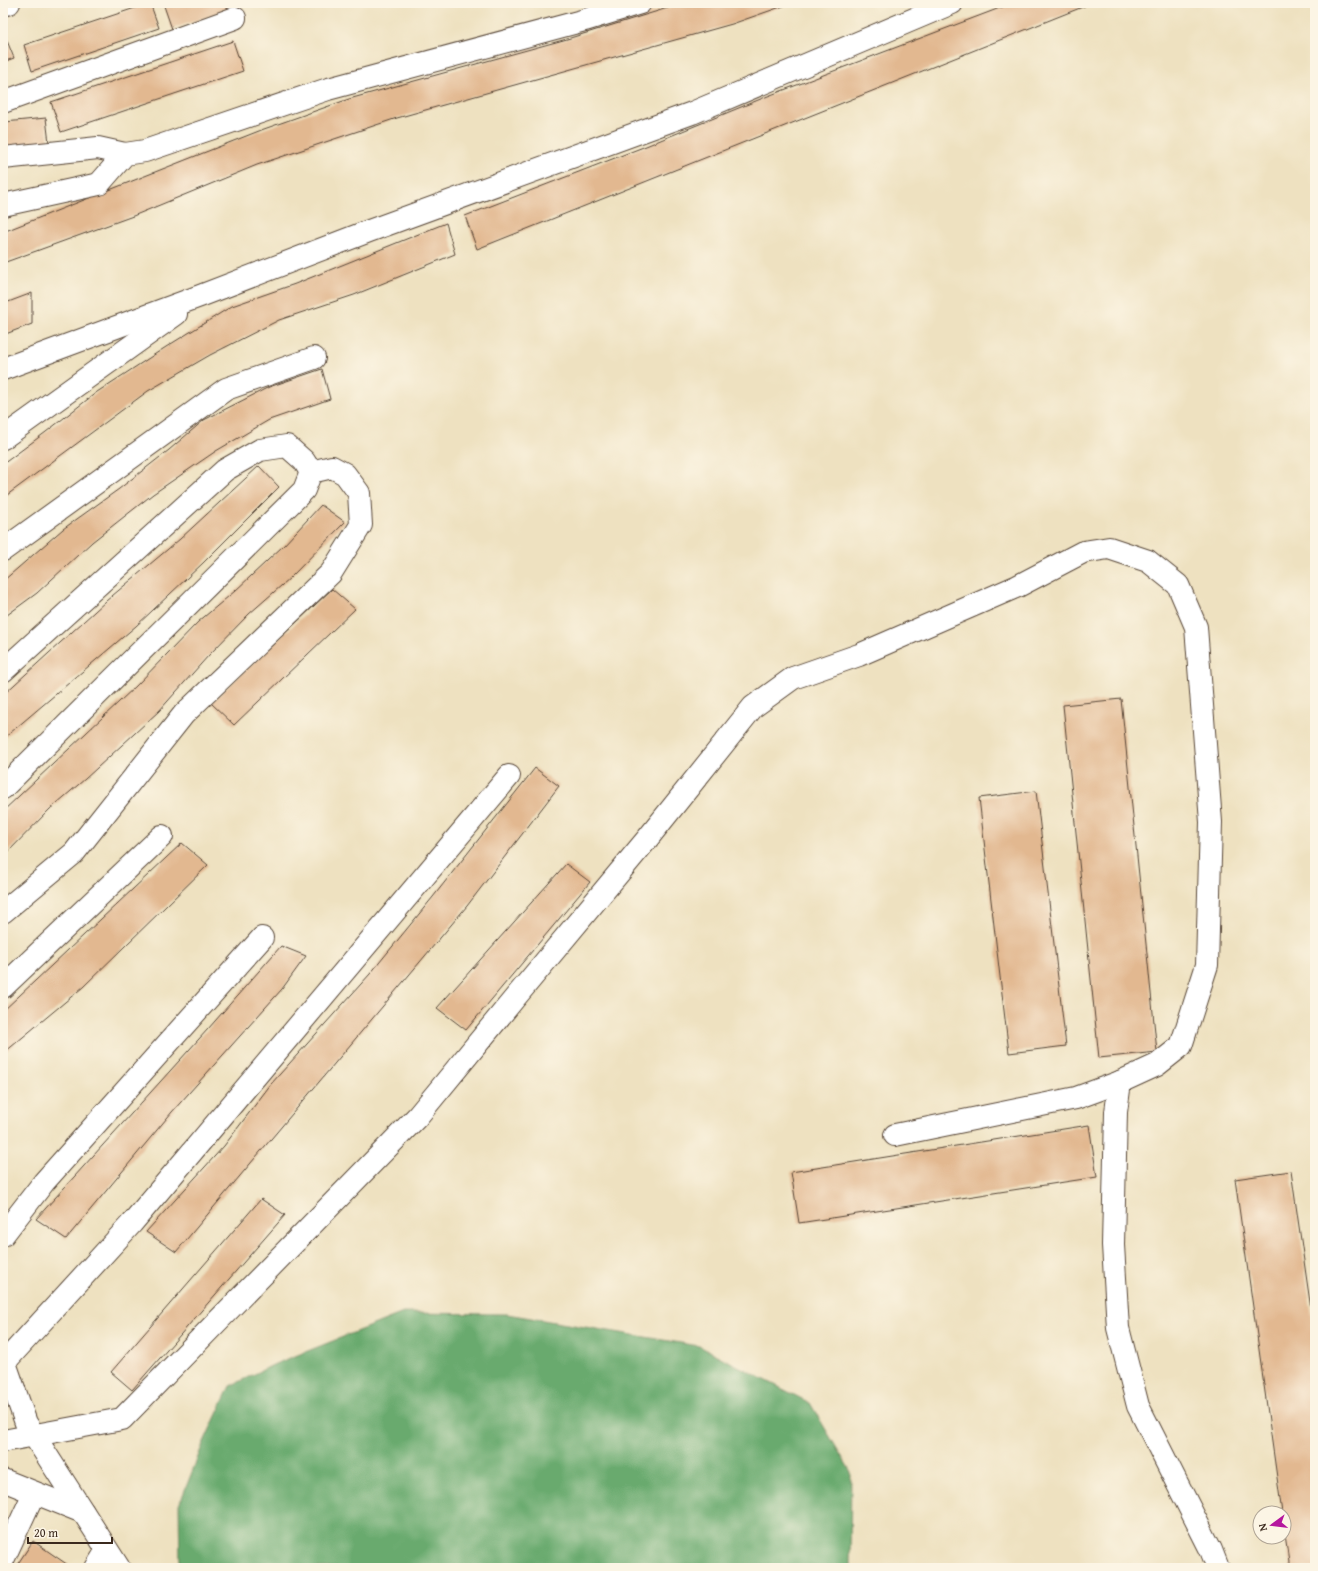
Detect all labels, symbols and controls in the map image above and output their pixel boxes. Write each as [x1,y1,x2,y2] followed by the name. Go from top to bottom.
[1252,1505,1292,1545] north arrow
[28,1519,112,1545] scale bar
[1253,1521,1271,1533] text: N
[34,1524,58,1541] text: 20 m

